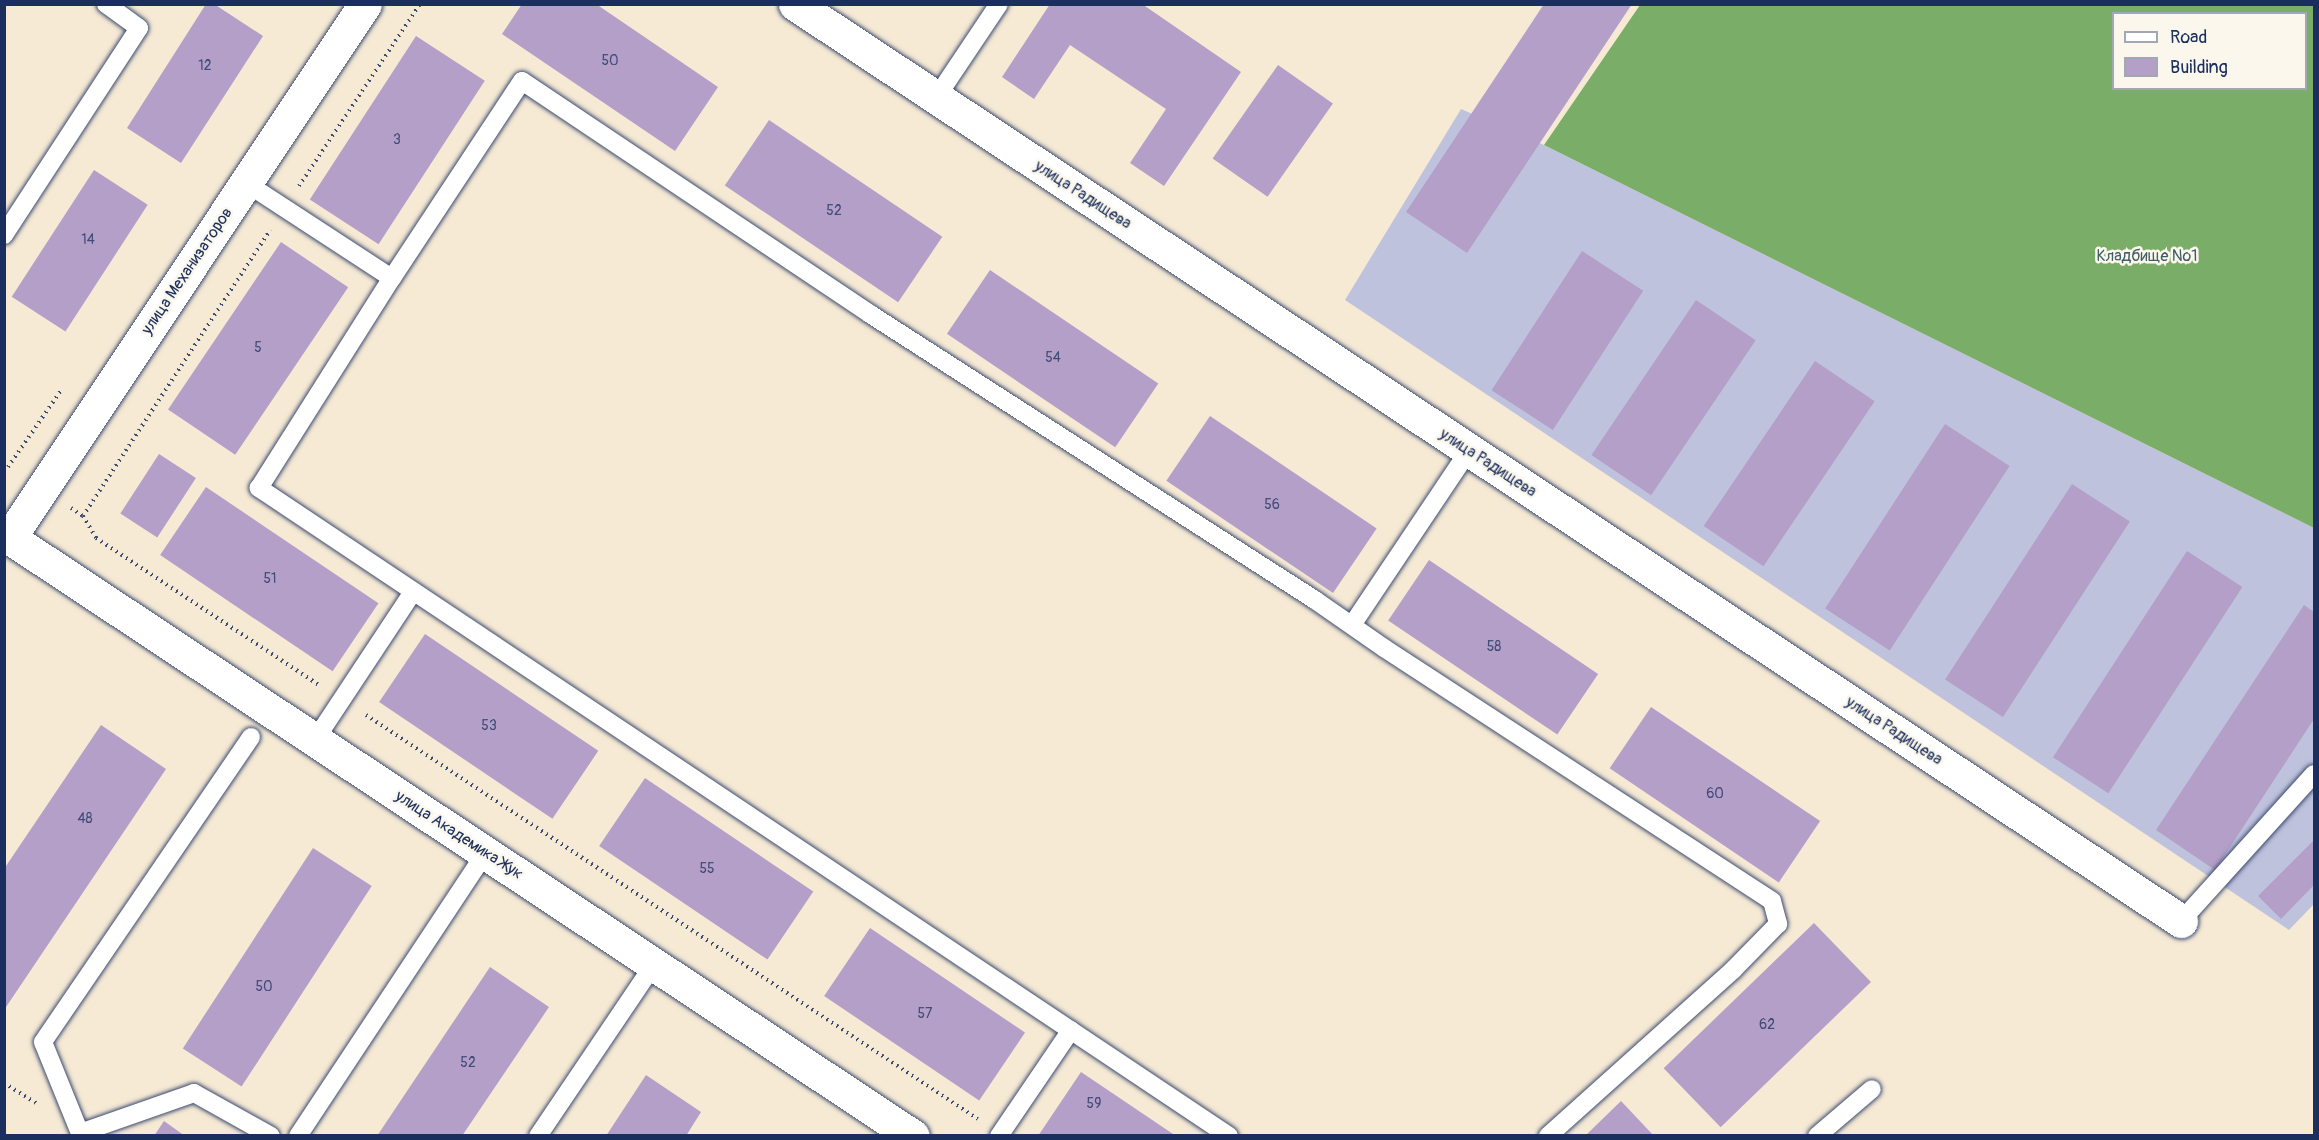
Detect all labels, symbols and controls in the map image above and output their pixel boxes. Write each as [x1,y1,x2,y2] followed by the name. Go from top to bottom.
[2112,12,2307,90] legend
[2170,26,2207,49] text: Road
[601,53,619,69] house number: 50
[2170,56,2228,79] text: Building
[198,58,212,74] house number: 12
[393,132,401,148] house number: 3
[1031,157,1135,233] street label: улица Радищева
[826,203,842,219] house number: 52
[137,204,237,338] street label: улица Механизаторов
[81,232,95,248] house number: 14
[2097,246,2197,266] park label: Кладбище №1
[254,340,262,356] house number: 5
[1045,350,1061,366] house number: 54
[1436,425,1540,501] street label: улица Радищева
[1264,497,1280,513] house number: 56
[263,571,277,587] house number: 51
[1487,639,1501,655] house number: 58
[1842,693,1946,769] street label: улица Радищева
[481,718,497,734] house number: 53
[1706,786,1724,802] house number: 60
[392,787,526,883] street label: улица Академика Жук
[77,811,93,827] house number: 48
[699,861,715,877] house number: 55
[255,979,273,995] house number: 50
[918,1006,932,1022] house number: 57
[1759,1017,1775,1033] house number: 62
[460,1055,476,1071] house number: 52
[1087,1096,1101,1112] house number: 59

